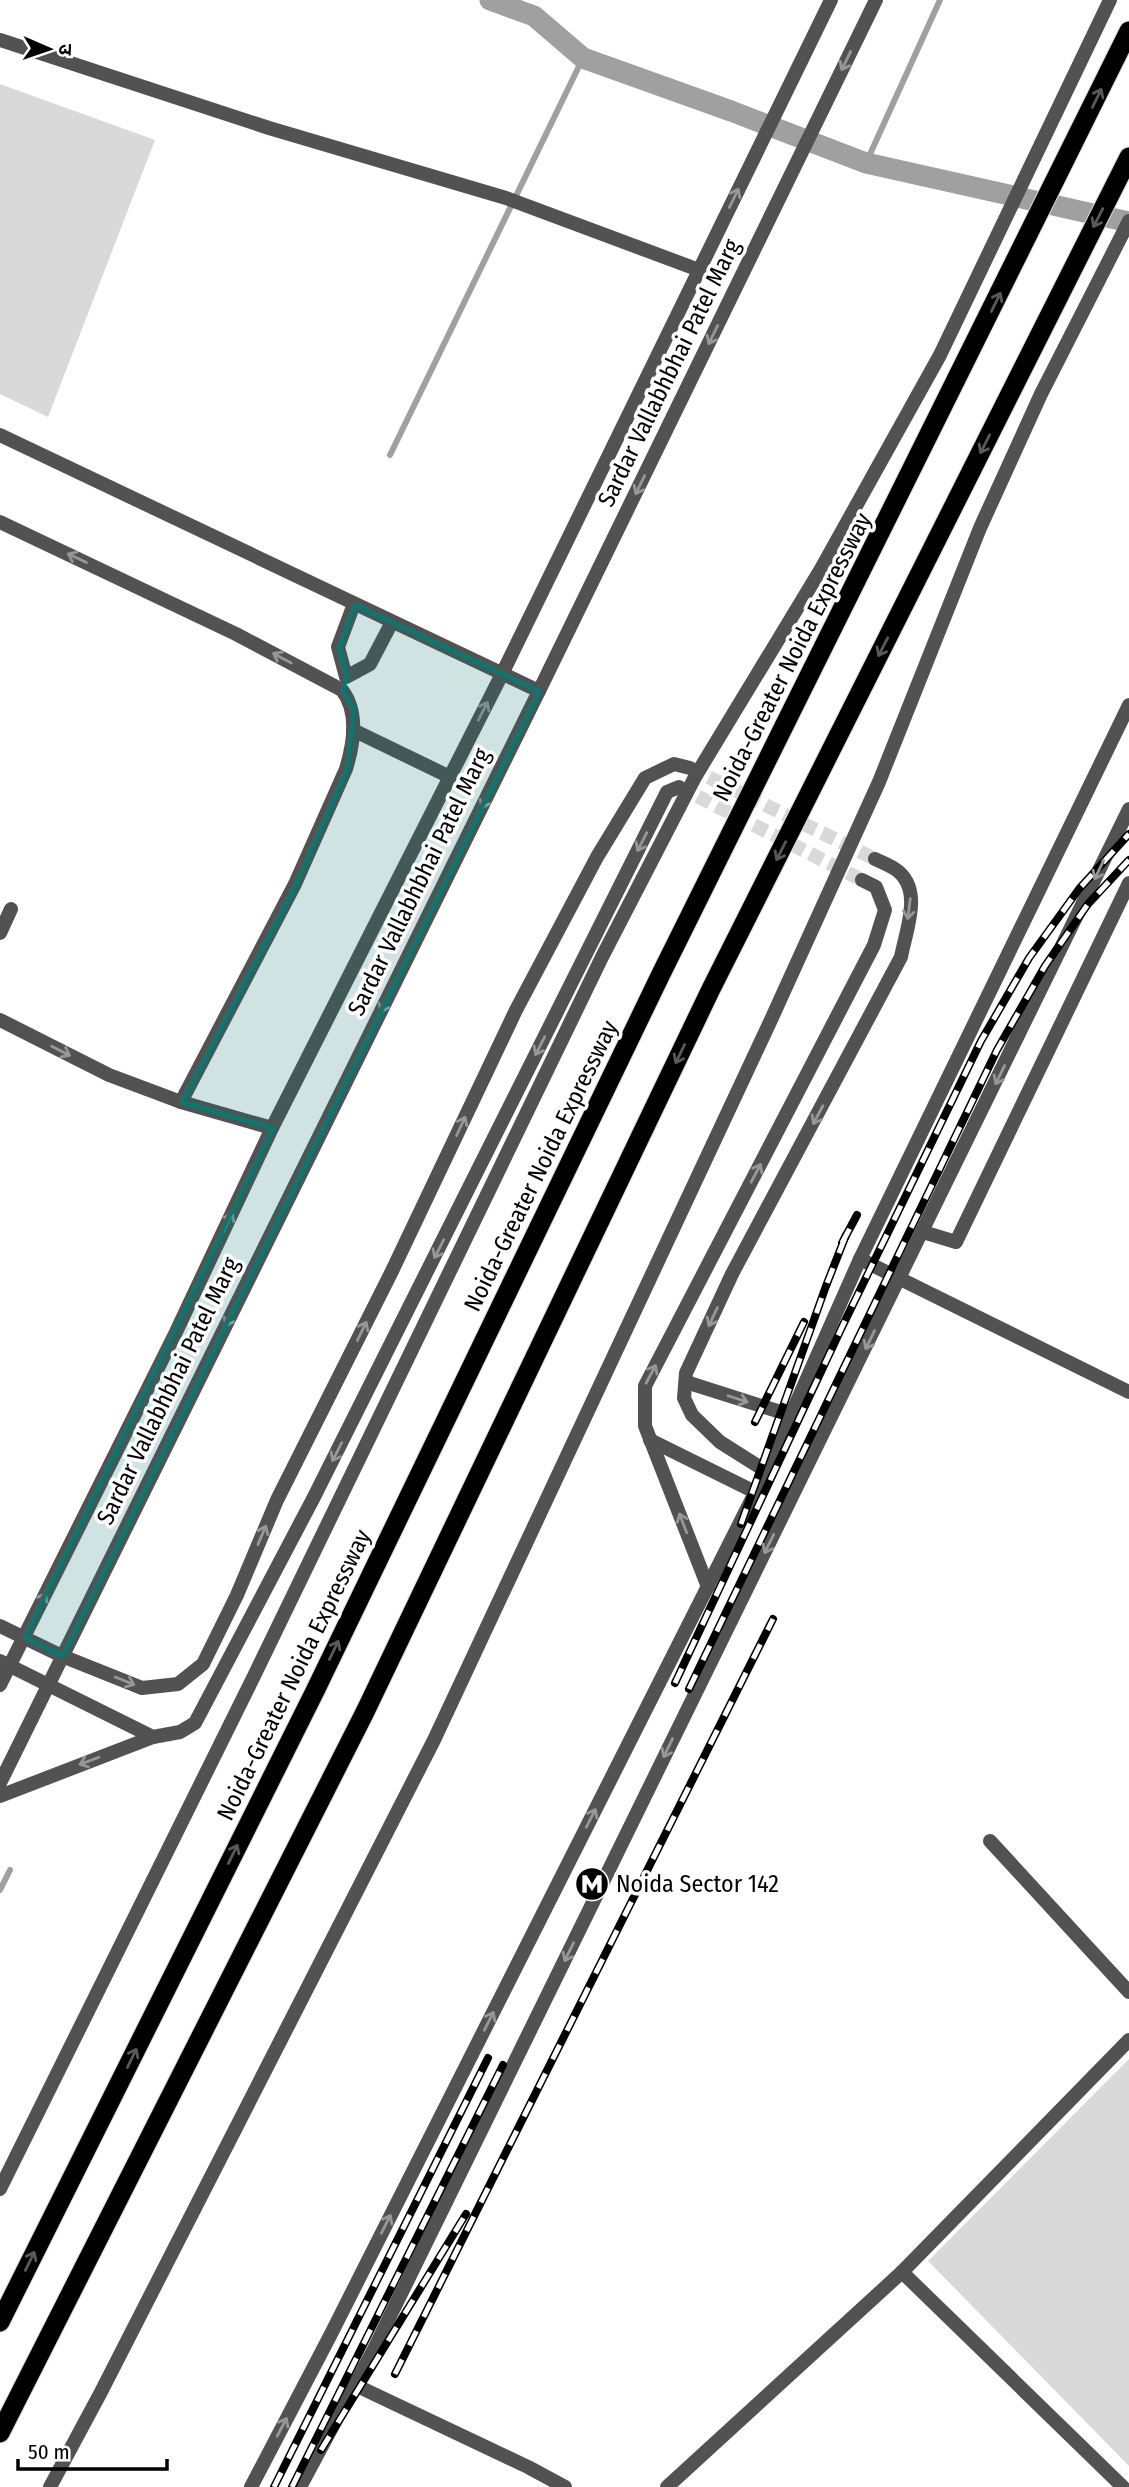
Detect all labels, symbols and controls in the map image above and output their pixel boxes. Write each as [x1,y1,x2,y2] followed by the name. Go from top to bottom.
[14,14,84,84] north arrow
[54,44,77,56] text: उ
[838,50,852,71] one-way arrow
[1090,88,1104,109] one-way arrow
[727,188,741,209] one-way arrow
[1091,207,1105,228] one-way arrow
[592,234,746,511] street label: Sardar Vallabhbhai Patel Marg
[990,292,1004,313] one-way arrow
[705,324,719,345] one-way arrow
[978,433,992,454] one-way arrow
[632,474,646,495] one-way arrow
[707,508,877,806] street label: Noida-Greater Noida Expressway
[67,551,88,565] one-way arrow
[875,636,889,657] one-way arrow
[272,651,292,665] one-way arrow
[476,701,490,722] one-way arrow
[342,743,496,1020] street label: Sardar Vallabhbhai Patel Marg
[478,788,492,809] one-way arrow
[635,831,649,852] one-way arrow
[773,840,787,860] one-way arrow
[1092,859,1106,880] one-way arrow
[903,897,916,920] one-way arrow
[378,992,392,1013] one-way arrow
[458,1016,624,1316] street label: Noida-Greater Noida Expressway
[533,1035,547,1055] one-way arrow
[673,1043,686,1064] one-way arrow
[50,1045,71,1059] one-way arrow
[992,1064,1006,1085] one-way arrow
[811,1104,824,1125] one-way arrow
[454,1116,468,1137] one-way arrow
[749,1163,763,1183] one-way arrow
[222,1212,236,1233] one-way arrow
[431,1238,445,1259] one-way arrow
[91,1252,245,1529] street label: Sardar Vallabhbhai Patel Marg
[223,1306,236,1327] one-way arrow
[705,1306,719,1327] one-way arrow
[355,1321,369,1342] one-way arrow
[863,1329,877,1350] one-way arrow
[644,1364,658,1385] one-way arrow
[727,1393,749,1406] one-way arrow
[329,1441,343,1462] one-way arrow
[675,1513,688,1534] one-way arrow
[211,1525,377,1825] street label: Noida-Greater Noida Expressway
[256,1525,269,1547] one-way arrow
[762,1533,776,1554] one-way arrow
[35,1592,49,1613] one-way arrow
[328,1640,342,1661] one-way arrow
[114,1676,136,1689] one-way arrow
[661,1737,675,1758] one-way arrow
[79,1756,101,1769] one-way arrow
[585,1808,599,1829] one-way arrow
[227,1844,241,1865] one-way arrow
[573,1865,611,1903] metro station icon: Noida Sector 142
[616,1870,779,1898] place label: Noida Sector 142
[562,1941,575,1962] one-way arrow
[482,2011,496,2032] one-way arrow
[125,2048,139,2069] one-way arrow
[380,2214,394,2235] one-way arrow
[24,2251,38,2272] one-way arrow
[276,2417,290,2437] one-way arrow
[18,2428,166,2472] scale bar
[28,2439,70,2465] text: 50 m

